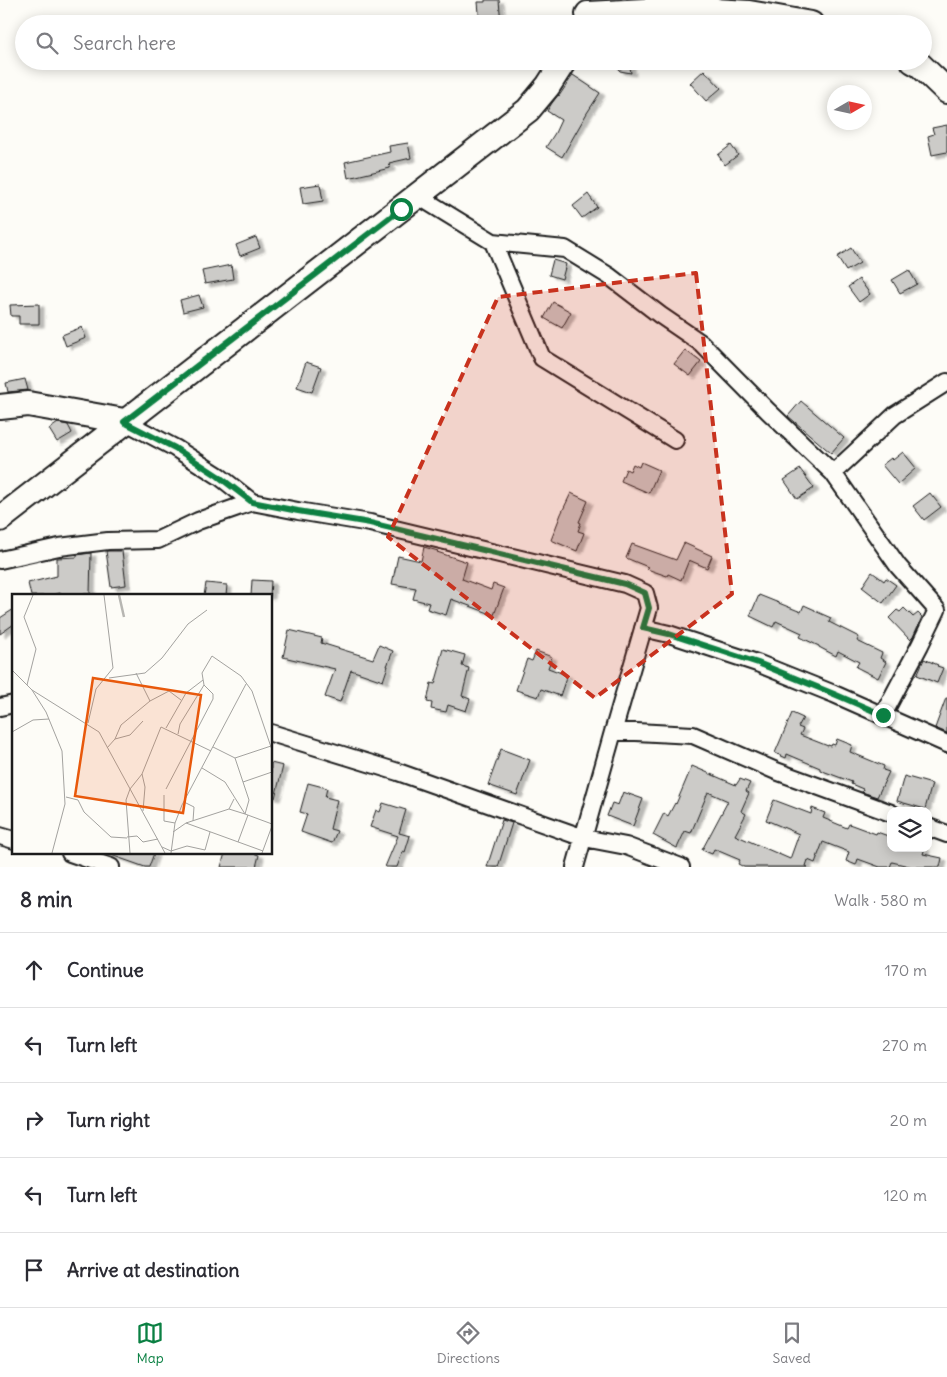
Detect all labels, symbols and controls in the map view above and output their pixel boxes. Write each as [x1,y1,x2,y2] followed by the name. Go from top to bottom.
[15,15,932,70] search box
[33,29,61,57] icon: search
[73,31,176,55] text: Search here
[827,85,872,130] north arrow
[390,198,413,221] route start
[12,594,272,854] inset map
[872,704,895,727] route end
[887,807,932,852] map controls
[887,807,932,852] button: layers
[20,886,72,913] text: 8 min
[834,890,927,910] text: Walk · 580 m
[20,956,48,984] icon: ahead
[67,958,144,982] text: Continue
[884,960,927,980] text: 170 m
[20,1031,48,1059] icon: left
[67,1033,137,1057] text: Turn left
[882,1035,927,1055] text: 270 m
[20,1106,48,1134] icon: right
[67,1108,150,1132] text: Turn right
[890,1110,927,1130] text: 20 m
[20,1181,48,1209] icon: left
[67,1183,137,1207] text: Turn left
[884,1185,927,1205] text: 120 m
[20,1256,48,1284] icon: arrive
[67,1258,240,1282] text: Arrive at destination
[136,1319,164,1367] tab: Map
[437,1319,500,1367] tab: Directions
[772,1319,811,1367] tab: Saved

